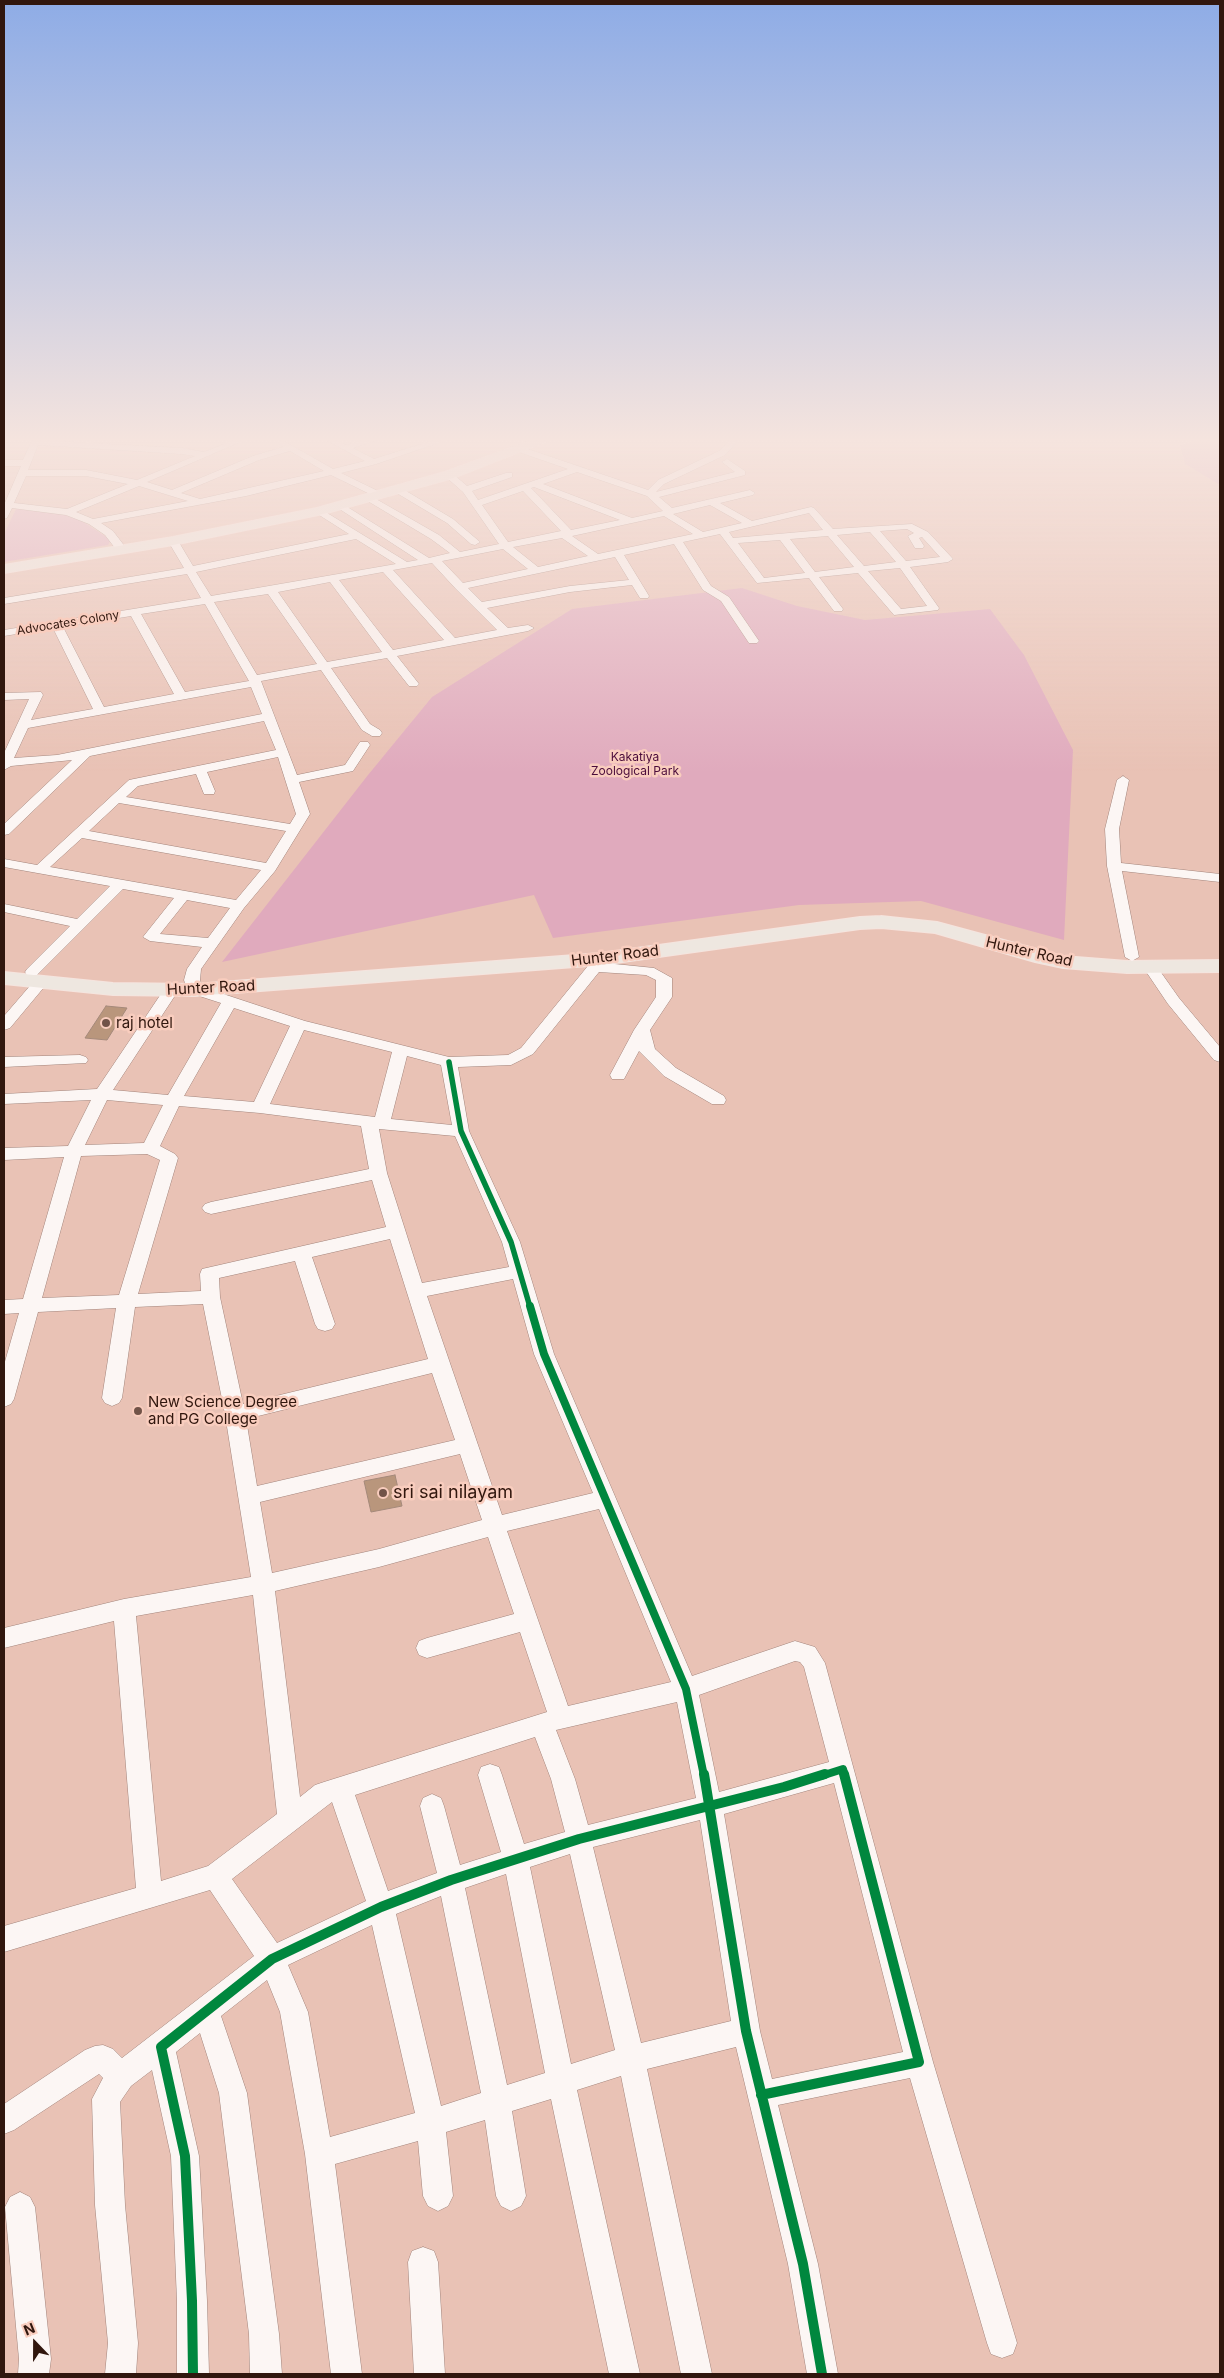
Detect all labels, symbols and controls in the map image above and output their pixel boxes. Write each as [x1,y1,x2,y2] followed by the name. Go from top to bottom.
[16,608,120,638] street label: Advocates Colony
[591,750,679,778] park label: Kakatiya Zoological Park
[984,933,1074,971] street label: Hunter Road
[570,942,660,970] street label: Hunter Road
[166,977,256,999] street label: Hunter Road
[116,1014,173,1032] place label: raj hotel
[100,1017,112,1029] marker: raj hotel
[148,1393,297,1428] place label: New Science Degree and PG College
[132,1405,144,1417] marker: New Science Degree and PG College
[393,1482,513,1504] place label: sri sai nilayam
[377,1487,389,1499] marker: sri sai nilayam
[10,2318,60,2368] north arrow
[21,2319,37,2339] text: N

